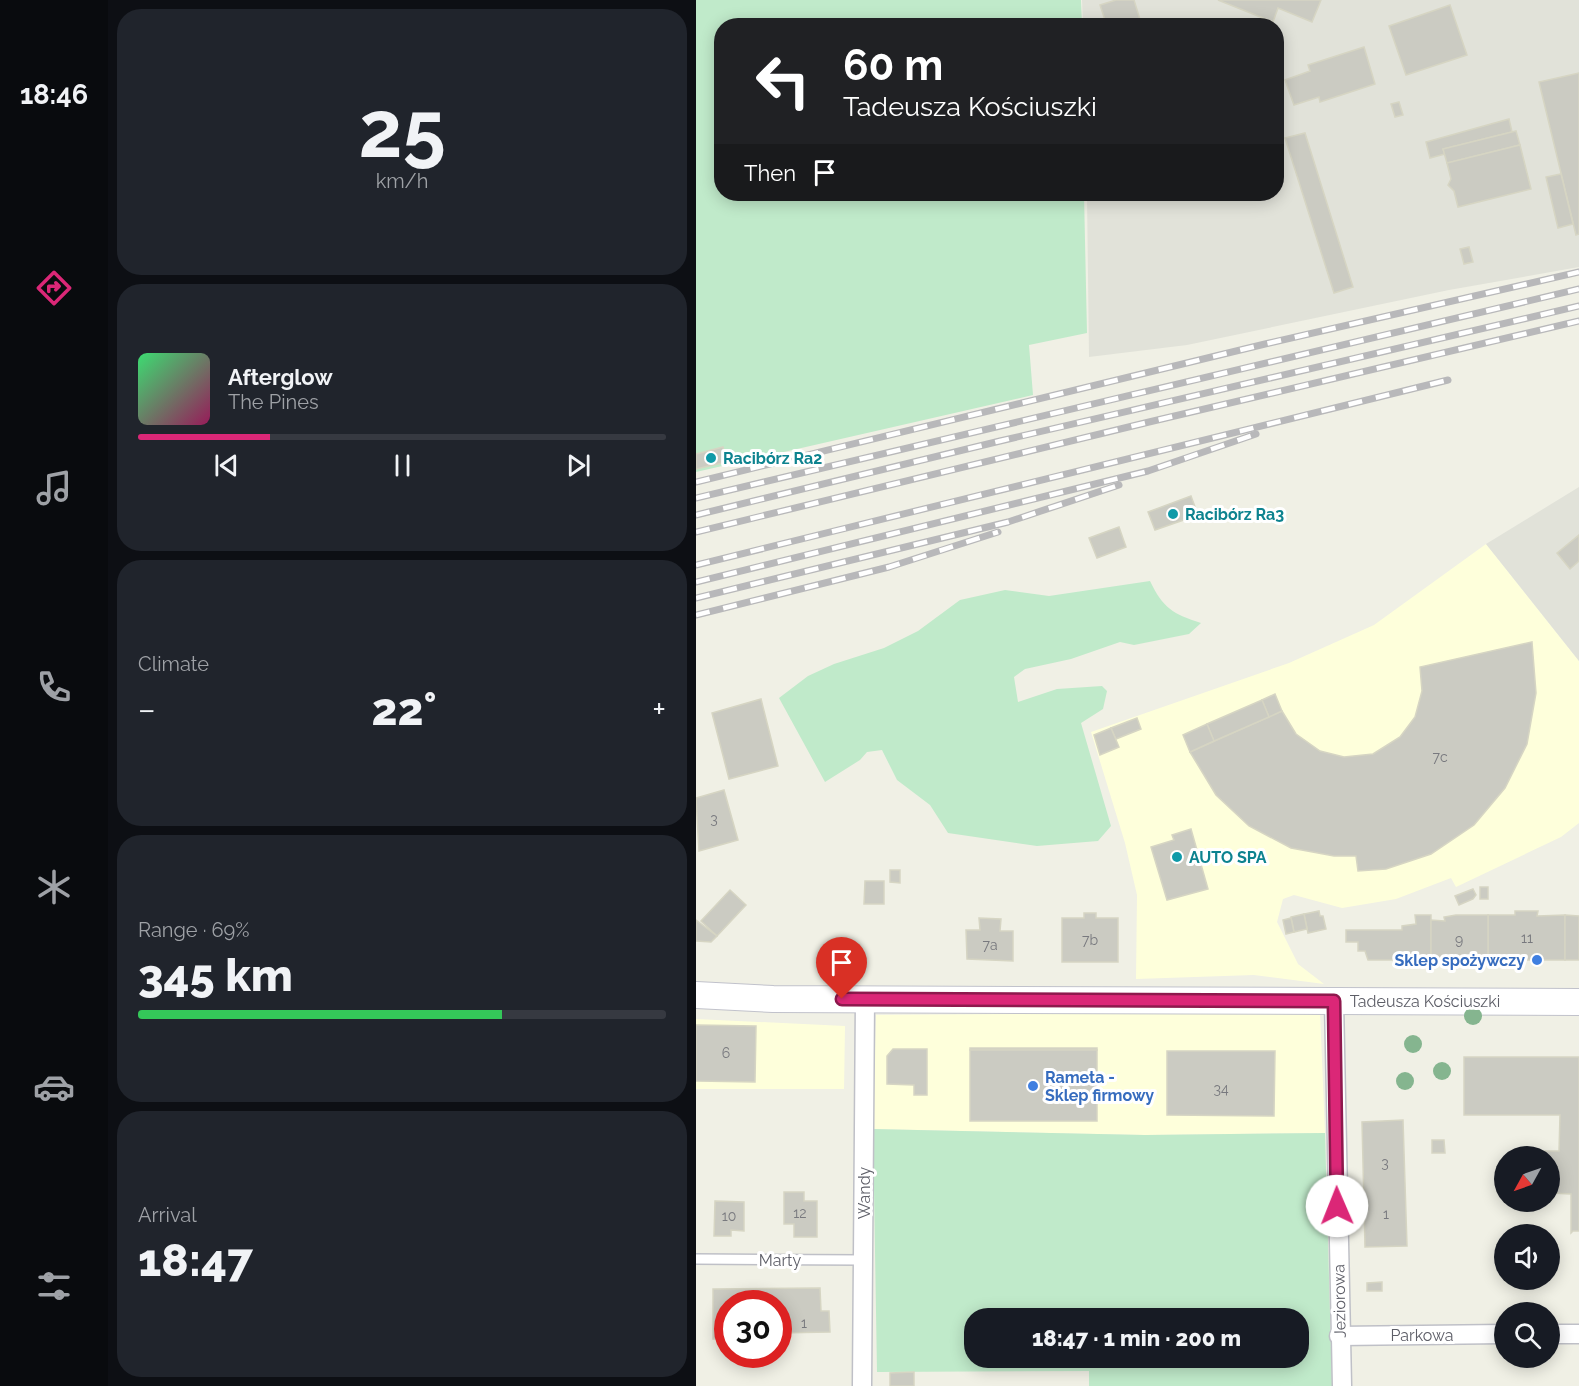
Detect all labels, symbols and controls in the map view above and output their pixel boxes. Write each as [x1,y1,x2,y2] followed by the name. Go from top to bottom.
[843,41,943,90] text: 60 m
[744,42,822,120] icon: left
[20,79,88,110] text: 18:46
[358,84,446,175] text: 25
[843,91,1097,122] text: Tadeusza Kościuszki
[808,156,841,189] icon: arrive
[744,160,796,186] text: Then
[376,169,428,193] text: km/h
[33,267,75,309] icon: directions
[228,364,333,390] text: Afterglow
[228,390,319,414] text: The Pines
[210,449,243,482] icon: previous
[386,449,419,482] icon: pause
[562,449,595,482] icon: next
[723,449,822,468] place label: Racibórz Ra2
[704,451,718,465] marker: Racibórz Ra2
[33,467,75,509] icon: music
[1185,505,1284,524] place label: Racibórz Ra3
[1166,507,1180,521] marker: Racibórz Ra3
[138,652,209,676] text: Climate
[33,666,75,708] icon: phone
[371,683,437,736] text: 22°
[138,690,156,729] text: −
[652,690,666,729] text: +
[1432,749,1448,765] house number: 7c
[710,811,718,827] house number: 3
[1189,848,1267,867] place label: AUTO SPA
[1170,850,1184,864] marker: AUTO SPA
[33,866,75,908] icon: climate
[138,918,250,942] text: Range · 69%
[1521,930,1533,946] house number: 11
[1082,932,1098,948] house number: 7b
[1455,932,1463,948] house number: 9
[816,937,867,999] pin
[982,937,998,953] house number: 7a
[825,946,858,979] icon: arrive
[138,949,293,1002] text: 345 km
[1395,951,1525,970] place label: Sklep spożywczy
[1530,953,1544,967] marker: Sklep spożywczy
[1350,992,1500,1011] street label: Tadeusza Kościuszki
[722,1045,730,1061] house number: 6
[33,1066,75,1108] icon: car
[1045,1068,1154,1105] place label: Rameta - Sklep firmowy
[1026,1079,1040,1093] marker: Rameta - Sklep firmowy
[1213,1081,1229,1097] house number: 34
[1494,1146,1560,1212] north arrow
[1494,1146,1560,1368] map controls
[1381,1155,1389,1171] house number: 3
[855,1166,874,1219] street label: Wandy
[1305,1174,1369,1238] position arrow
[138,1203,197,1227] text: Arrival
[793,1205,807,1221] house number: 12
[1383,1206,1389,1222] house number: 1
[722,1208,736,1224] house number: 10
[1494,1224,1560,1290] button: sound
[138,1234,253,1287] text: 18:47
[759,1251,801,1270] street label: Marty
[1329,1264,1350,1338] street label: Jeziorowa
[33,1265,75,1307] icon: filters
[714,1290,792,1368] speed limit sign: 30
[1494,1302,1560,1368] button: search
[801,1315,807,1331] house number: 1
[1032,1325,1241,1351] text: 18:47 · 1 min · 200 m
[1391,1326,1454,1345] street label: Parkowa

